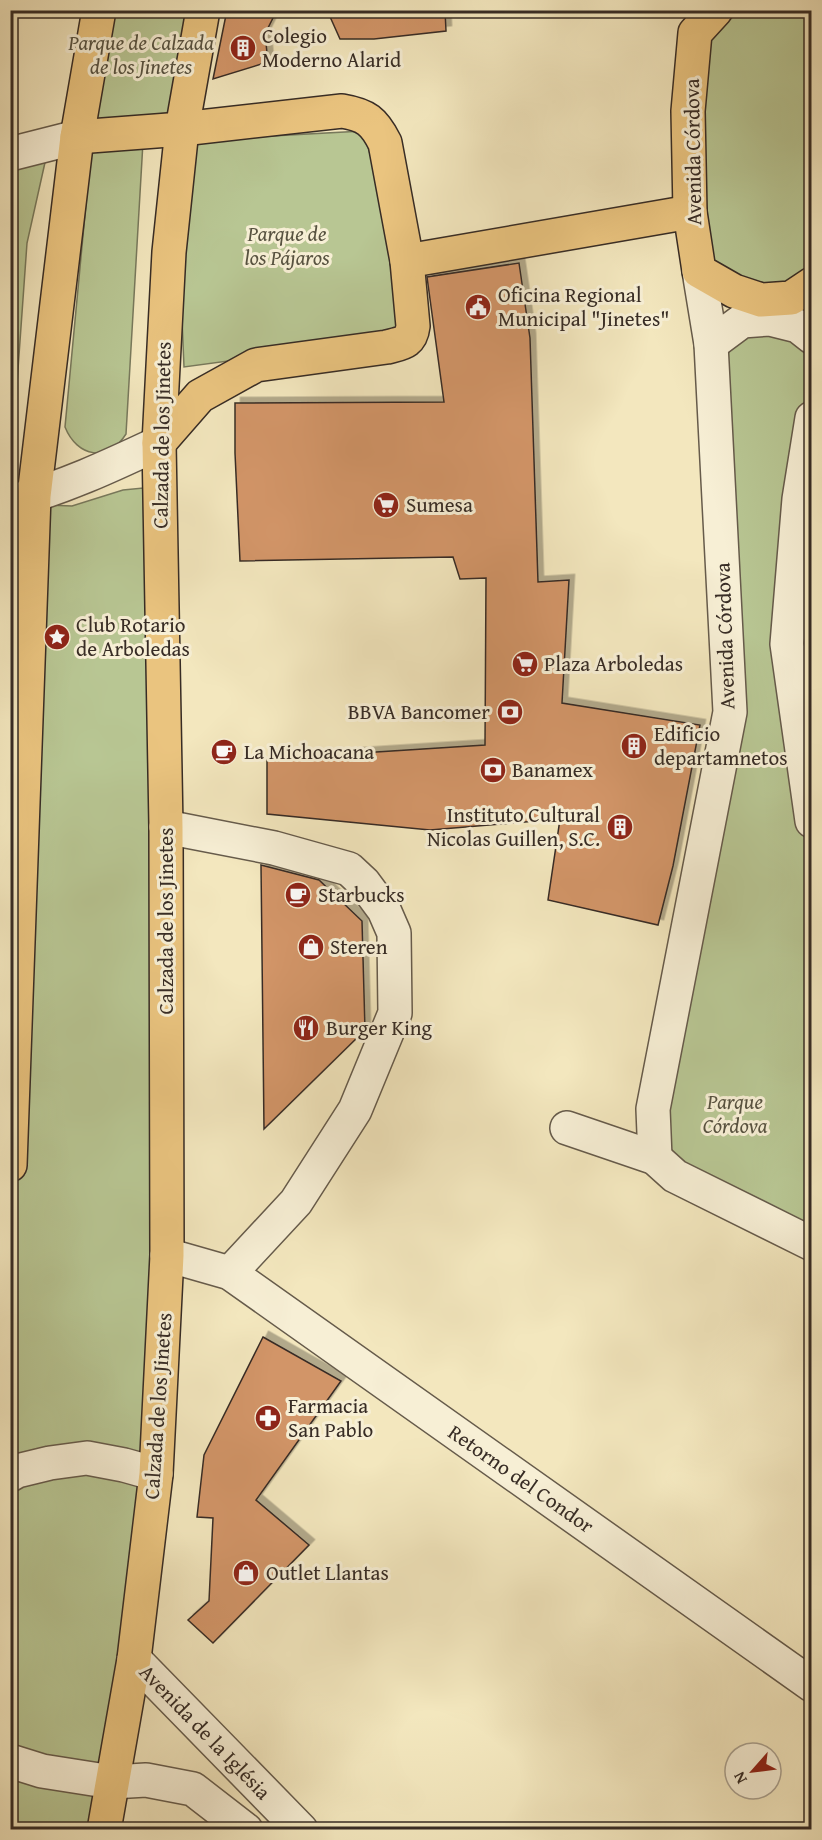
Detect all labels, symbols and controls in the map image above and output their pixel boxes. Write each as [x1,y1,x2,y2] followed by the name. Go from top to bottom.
[262,20,402,75] place label: Colegio Moderno Alarid
[67,27,214,82] park label: Parque de Calzada de los Jinetes
[228,33,258,63] building icon: Colegio Moderno Alarid
[676,78,709,226] street label: Avenida Córdova
[244,218,330,273] park label: Parque de los Pájaros
[498,279,669,334] place label: Oficina Regional Municipal "Jinetes"
[463,292,493,322] public building icon: Oficina Regional Municipal "Jinetes"
[144,341,179,529] street label: Calzada de los Jinetes
[406,489,473,520] place label: Sumesa
[371,490,401,520] supermarket icon: Sumesa
[706,562,743,710] street label: Avenida Córdova
[76,609,190,664] place label: Club Rotario de Arboledas
[42,622,72,652] place icon: Club Rotario de Arboledas
[544,648,683,679] place label: Plaza Arboledas
[510,649,540,679] supermarket icon: Plaza Arboledas
[348,696,490,727] place label: BBVA Bancomer
[495,697,525,727] bank icon: BBVA Bancomer
[654,718,788,773] place label: Edificio departamnetos
[619,731,649,761] building icon: Edificio departamnetos
[244,736,374,767] place label: La Michoacana
[209,737,239,767] cafe icon: La Michoacana
[512,754,593,785] place label: Banamex
[478,755,508,785] bank icon: Banamex
[427,799,600,854] place label: Instituto Cultural Nicolas Guillen, S.C.
[605,812,635,842] building icon: Instituto Cultural Nicolas Guillen, S.C.
[150,827,181,1015] street label: Calzada de los Jinetes
[318,879,404,910] place label: Starbucks
[283,880,313,910] cafe icon: Starbucks
[330,931,388,962] place label: Steren
[296,932,326,962] shop icon: Steren
[326,1012,433,1043] place label: Burger King
[291,1013,321,1043] restaurant icon: Burger King
[703,1086,768,1141] park label: Parque Córdova
[136,1312,179,1500] street label: Calzada de los Jinetes
[288,1390,373,1445] place label: Farmacia San Pablo
[253,1403,283,1433] pharmacy icon: Farmacia San Pablo
[442,1417,601,1541] street label: Retorno del Condor
[266,1557,389,1588] place label: Outlet Llantas
[231,1558,261,1588] shop icon: Outlet Llantas
[132,1657,278,1806] street label: Avenida de la Iglésia
[723,1741,783,1801] north arrow
[727,1767,753,1788] text: N

